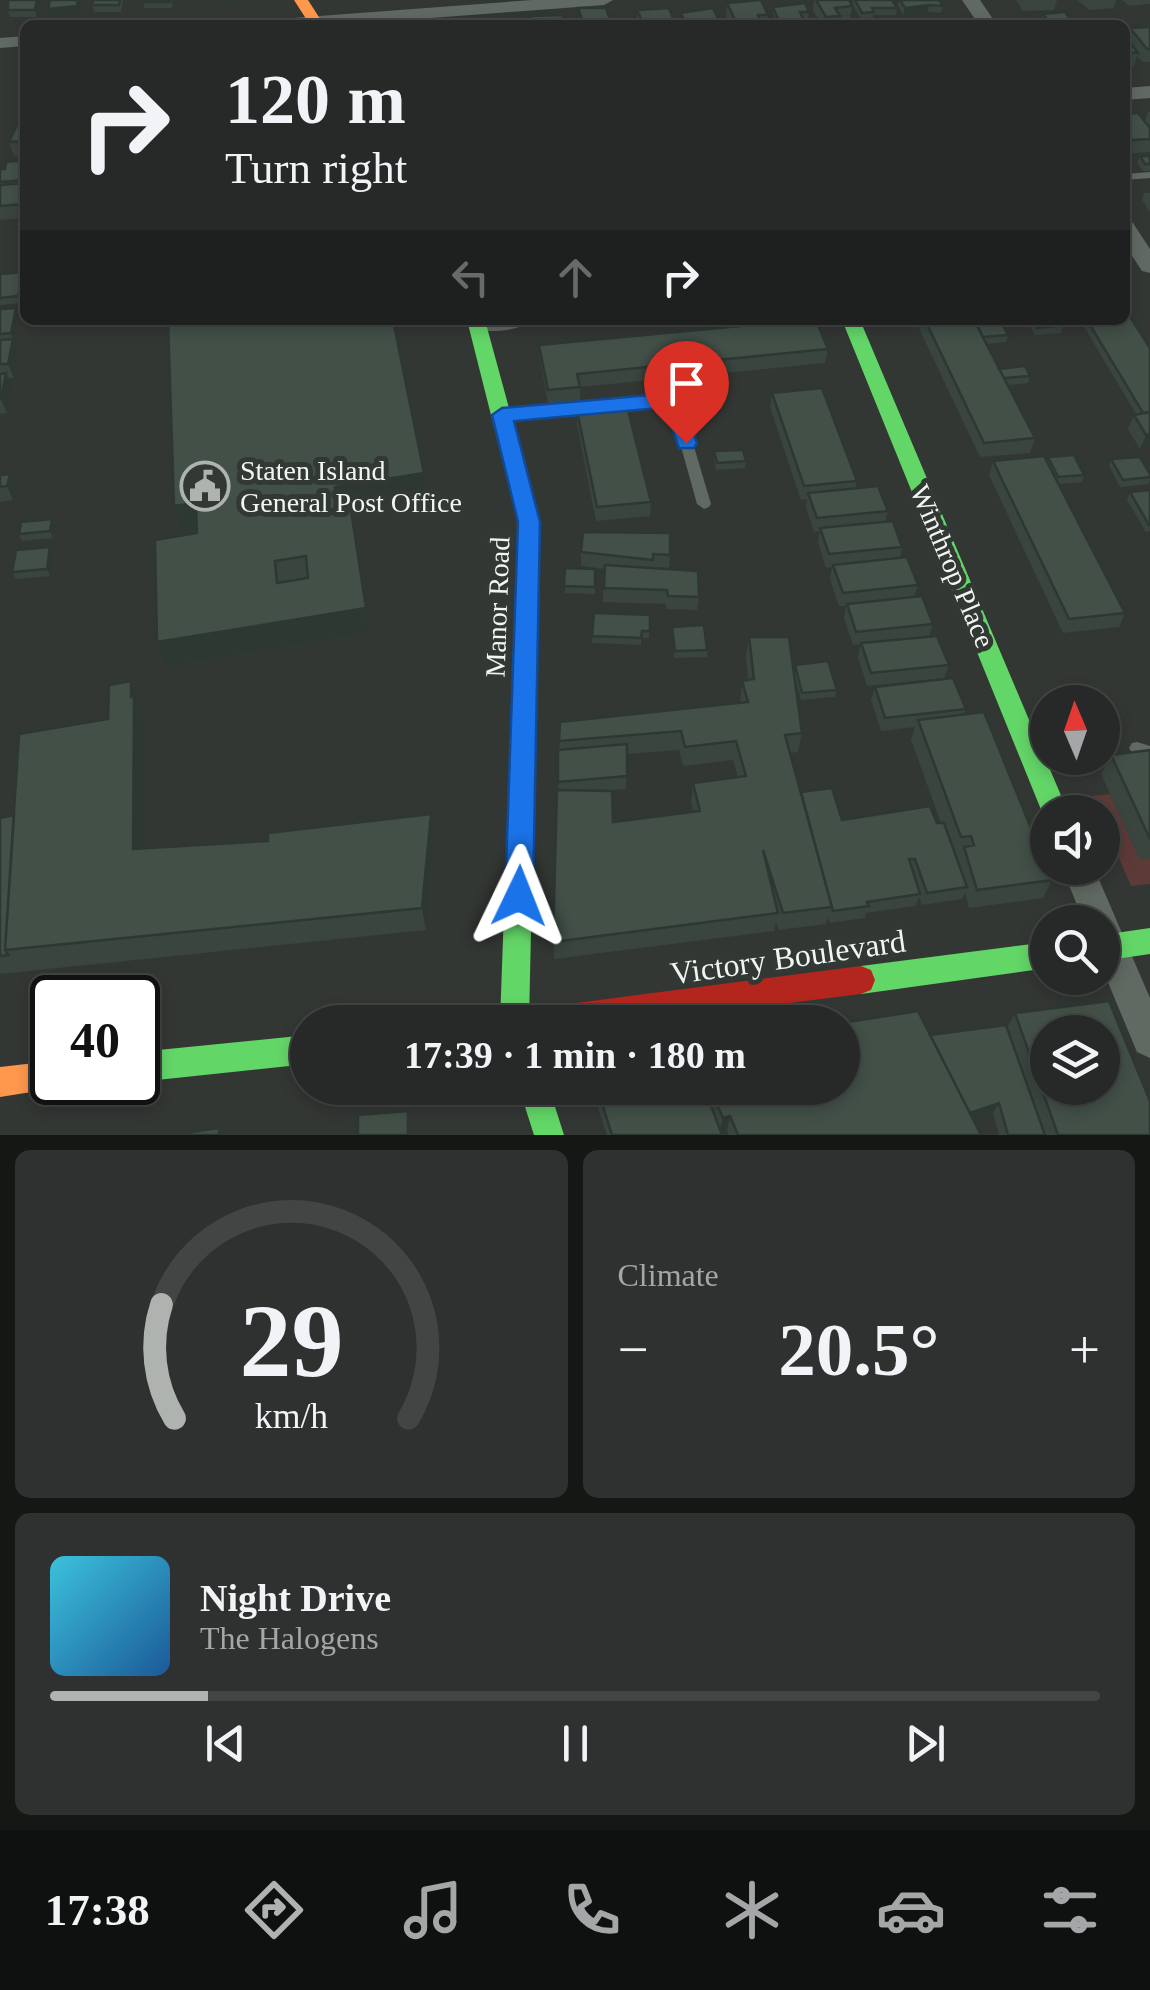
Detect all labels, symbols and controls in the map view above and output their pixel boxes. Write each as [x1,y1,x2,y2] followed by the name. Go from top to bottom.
[60,60,190,190] icon: right
[225,61,406,138] text: 120 m
[225,143,407,193] text: Turn right
[443,250,498,305] icon: left
[548,250,603,305] icon: ahead
[653,250,708,305] icon: right
[644,341,729,444] pin
[659,356,714,411] icon: arrive
[240,455,462,518] place label: Staten Island General Post Office
[179,460,231,512] public building icon: Staten Island General Post Office
[904,480,1001,652] street label: Winthrop Place
[480,536,515,678] street label: Manor Road
[1030,685,1120,775] north arrow
[1030,685,1120,1105] map controls
[1030,795,1120,885] button: sound
[467,844,571,948] position arrow
[1030,905,1120,995] button: search
[668,923,908,991] street label: Victory Boulevard
[30,975,160,1105] speed limit sign: 40
[1030,1015,1120,1105] button: layers
[404,1034,746,1076] text: 17:39 · 1 min · 180 m
[618,1257,719,1293] text: Climate
[239,1283,343,1398] text: 29
[778,1308,939,1391] text: 20.5°
[618,1319,649,1380] text: −
[1069,1319,1100,1380] text: +
[255,1396,328,1436] text: km/h
[200,1577,391,1619] text: Night Drive
[200,1620,379,1656] text: The Halogens
[198,1716,253,1771] icon: previous
[548,1716,603,1771] icon: pause
[898,1716,953,1771] icon: next
[239,1875,309,1945] icon: directions
[398,1875,468,1945] icon: music
[557,1875,627,1945] icon: phone
[717,1875,787,1945] icon: climate
[876,1875,946,1945] icon: car
[1035,1875,1105,1945] icon: filters
[45,1885,150,1935] text: 17:38

